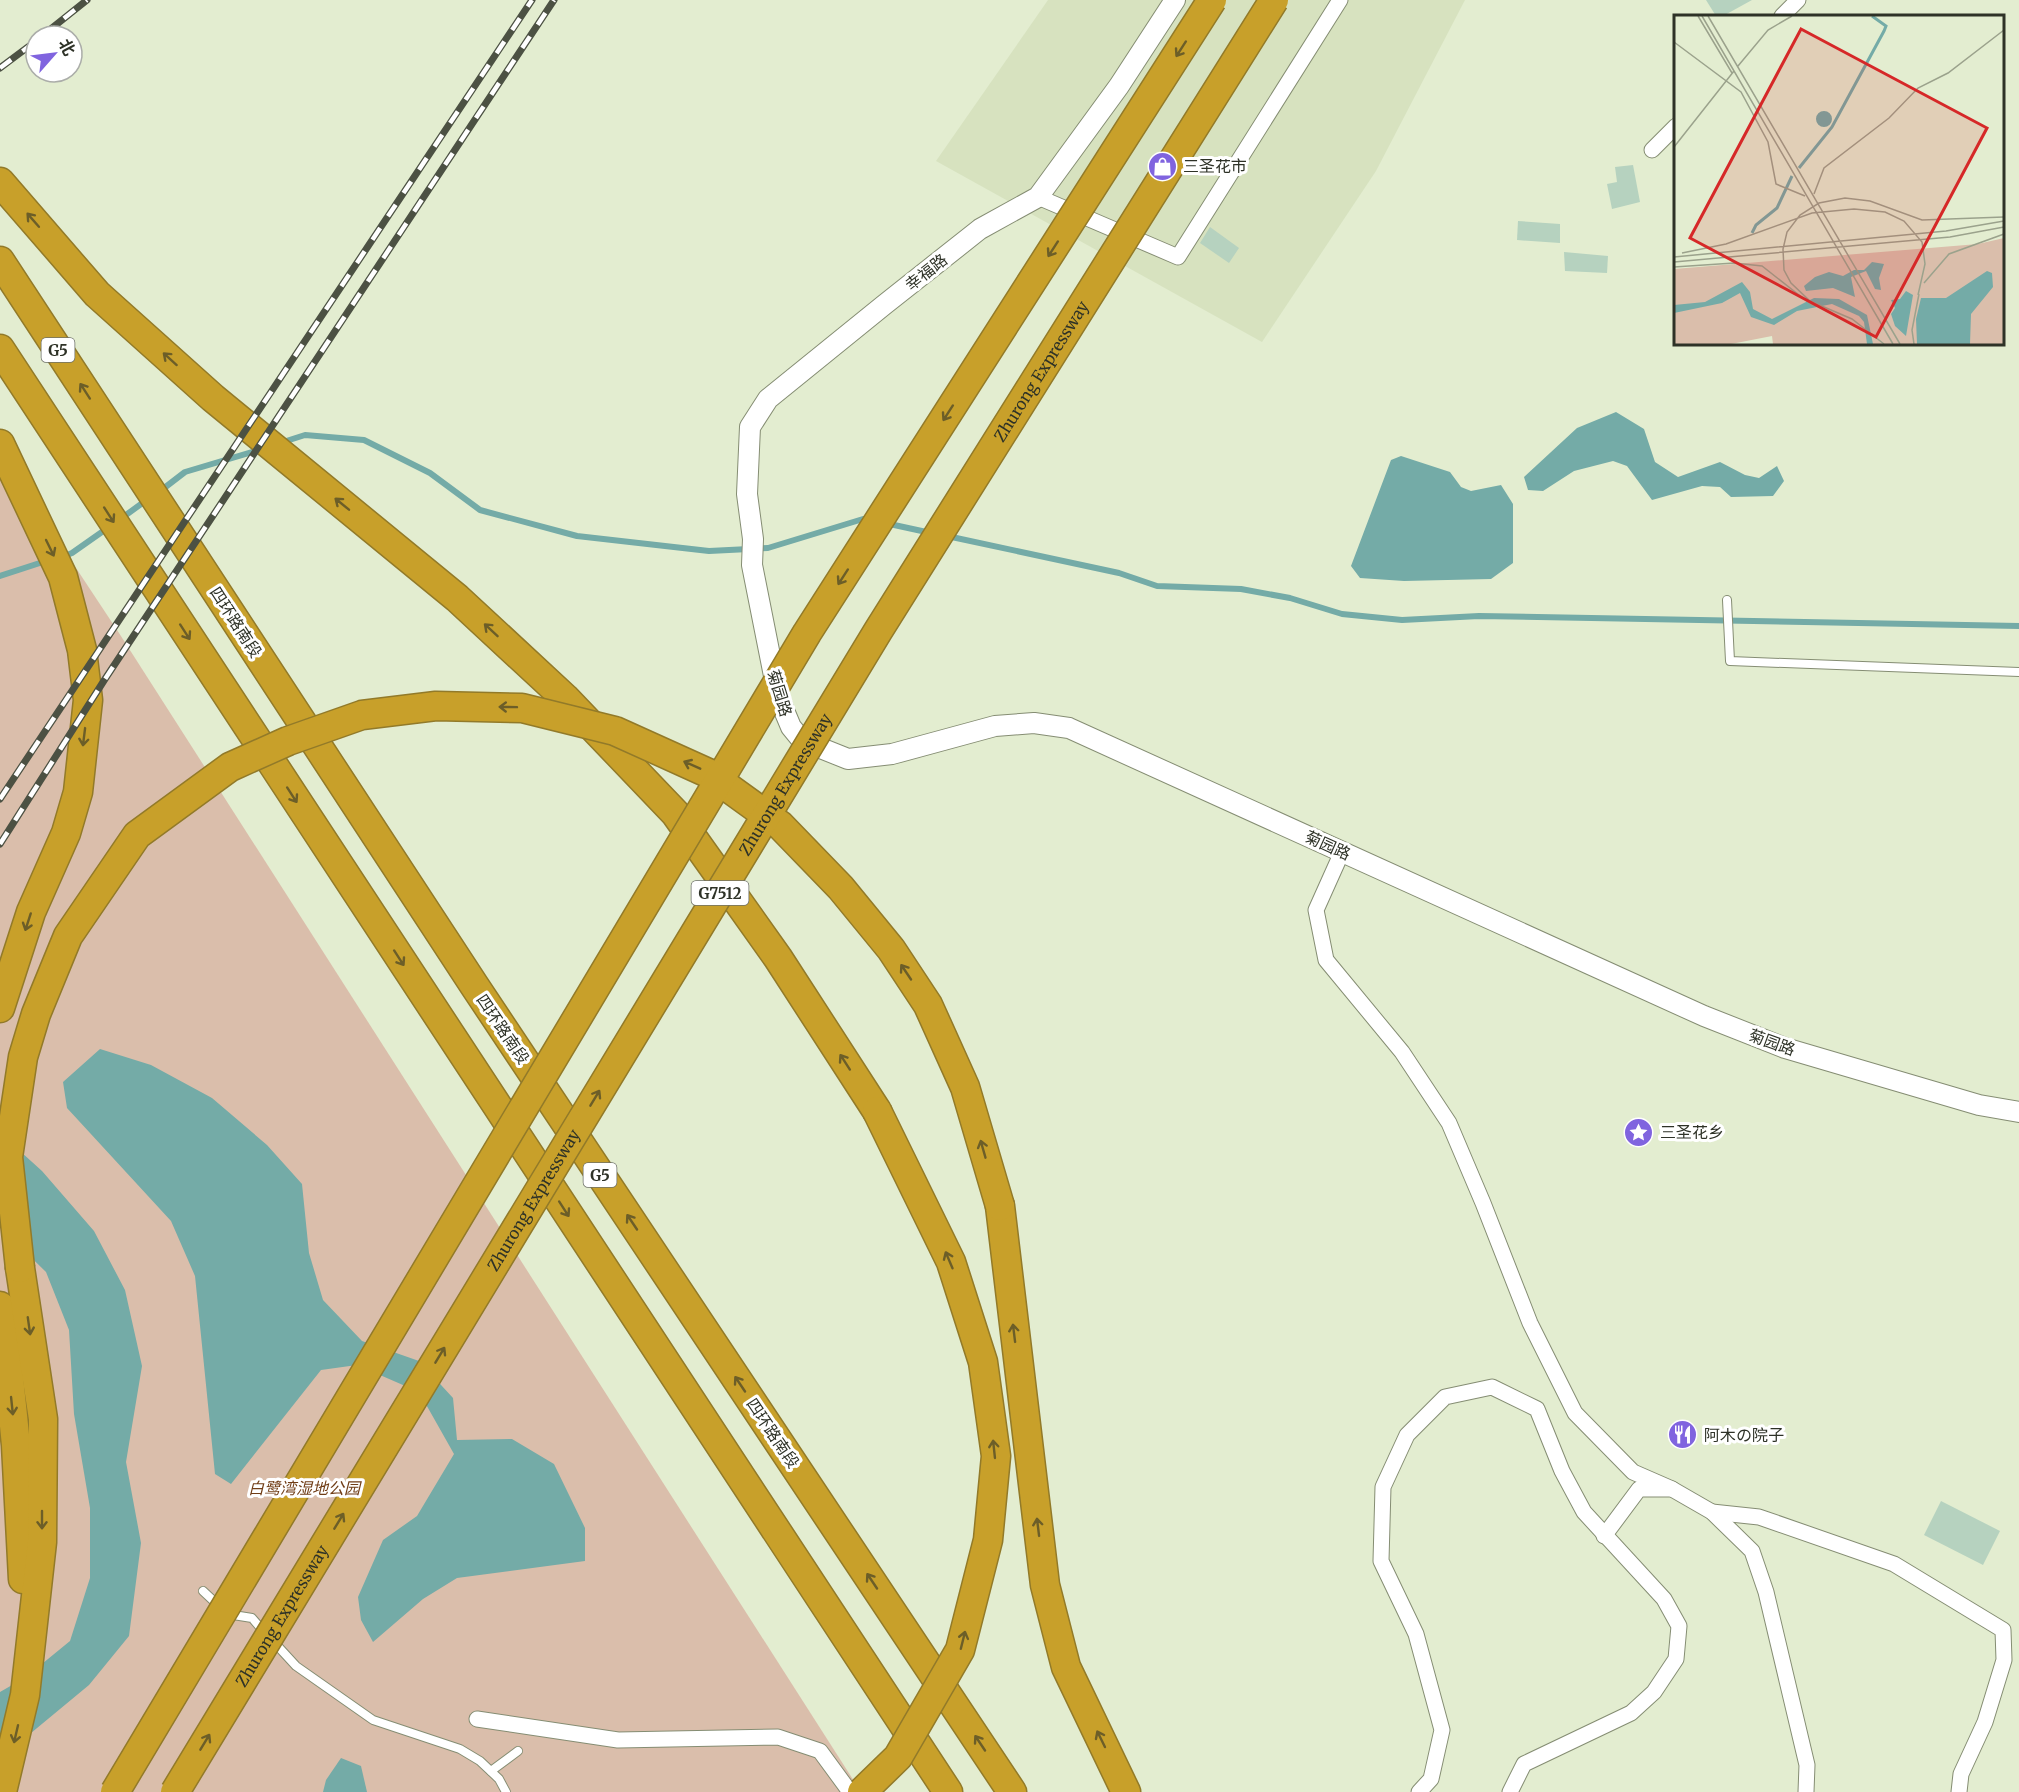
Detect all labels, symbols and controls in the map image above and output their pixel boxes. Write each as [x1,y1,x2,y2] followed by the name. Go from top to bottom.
[1674,15,2004,345] inset map
[24,24,84,84] north arrow
[55,35,80,59] text: 北
[1174,40,1186,57] one-way arrow
[1146,150,1178,182] shop icon: 三圣花市
[1183,156,1247,176] place label: 三圣花市
[26,213,40,228] one-way arrow
[1047,240,1059,257] one-way arrow
[901,249,951,295] street label: 幸福路
[989,297,1093,445] street label: Zhurong Expressway
[42,338,74,362] road number: G5
[163,352,178,366] one-way arrow
[79,383,91,400] one-way arrow
[942,404,954,421] one-way arrow
[334,498,350,511] one-way arrow
[103,506,115,522] one-way arrow
[44,539,56,557] one-way arrow
[836,569,849,586] one-way arrow
[206,583,266,661] street label: 四环路南段
[179,623,192,640] one-way arrow
[484,623,499,637] one-way arrow
[763,667,797,719] street label: 菊园路
[498,701,518,713] one-way arrow
[735,709,836,859] street label: Zhurong Expressway
[78,727,89,746] one-way arrow
[684,759,702,771] one-way arrow
[286,786,299,803] one-way arrow
[1302,826,1354,864] street label: 菊园路
[692,881,748,905] road number: G7512
[22,912,33,931] one-way arrow
[393,949,406,966] one-way arrow
[900,964,912,980] one-way arrow
[472,990,534,1068] street label: 四环路南段
[1746,1024,1798,1060] street label: 菊园路
[839,1054,851,1071] one-way arrow
[590,1090,602,1107] one-way arrow
[1623,1116,1655,1148] place icon: 三圣花乡
[1660,1122,1724,1142] place label: 三圣花乡
[483,1125,584,1275] street label: Zhurong Expressway
[977,1140,989,1159] one-way arrow
[584,1163,616,1187] road number: G5
[558,1200,570,1216] one-way arrow
[625,1214,637,1231] one-way arrow
[943,1251,954,1270] one-way arrow
[23,1315,34,1335] one-way arrow
[1009,1324,1020,1343] one-way arrow
[434,1347,446,1364] one-way arrow
[734,1376,746,1393] one-way arrow
[742,1394,804,1472] street label: 四环路南段
[7,1396,18,1415] one-way arrow
[1667,1419,1699,1451] restaurant icon: 阿木の院子
[1704,1425,1784,1445] place label: 阿木の院子
[988,1439,999,1459] one-way arrow
[248,1478,362,1498] park label: 白鹭湾湿地公园
[36,1509,48,1529] one-way arrow
[333,1513,345,1530] one-way arrow
[1032,1517,1043,1537] one-way arrow
[231,1541,333,1690] street label: Zhurong Expressway
[865,1573,877,1590] one-way arrow
[957,1631,969,1650] one-way arrow
[10,1724,21,1743] one-way arrow
[1094,1731,1106,1749] one-way arrow
[200,1734,212,1751] one-way arrow
[974,1736,986,1752] one-way arrow

